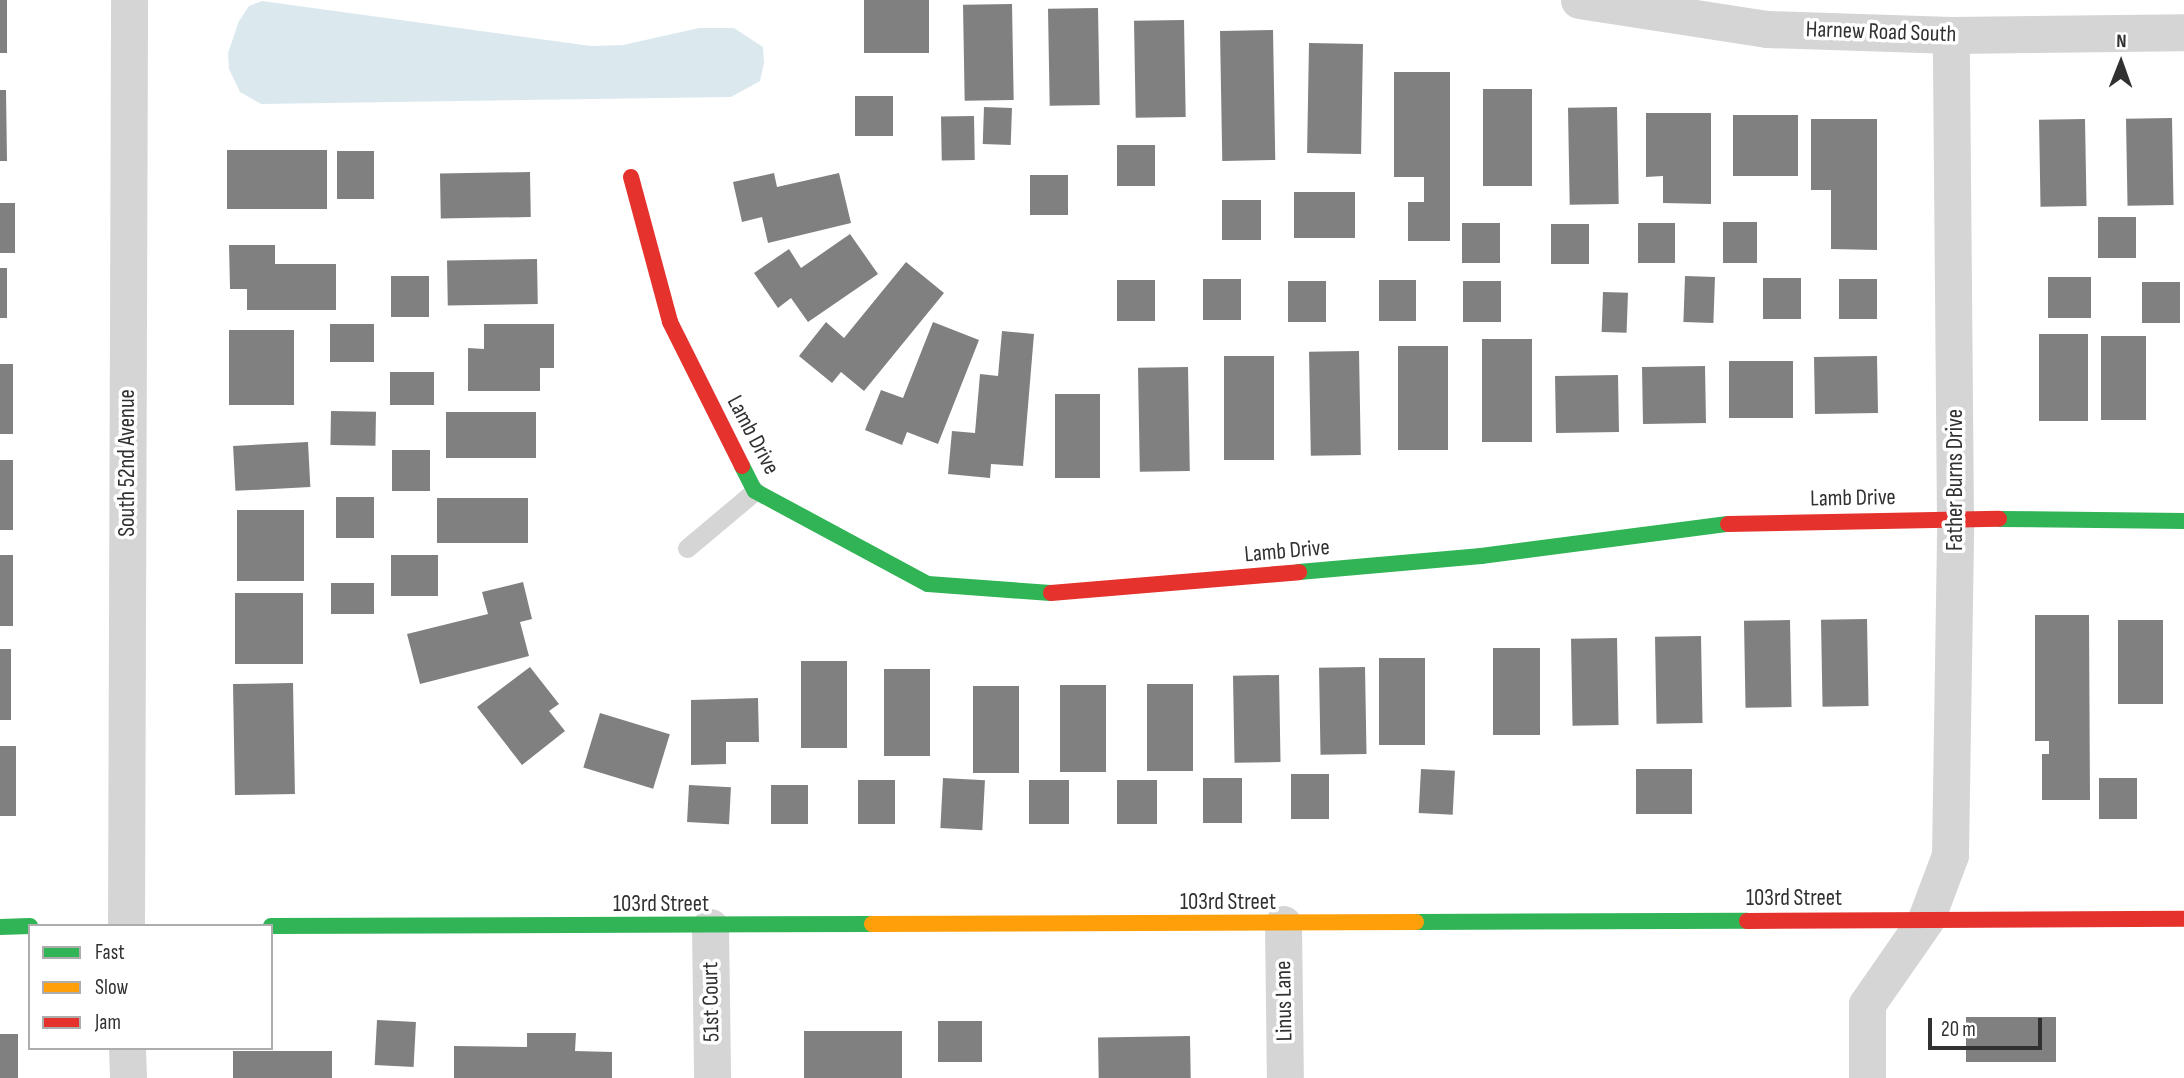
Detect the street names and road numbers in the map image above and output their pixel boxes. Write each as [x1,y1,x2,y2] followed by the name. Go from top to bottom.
[1805,16,1957,48] street label: Harnew Road South
[113,389,141,537] street label: South 52nd Avenue
[721,391,785,479] street label: Lamb Drive
[1941,409,1969,551] street label: Father Burns Drive
[1810,483,1896,513] street label: Lamb Drive
[1243,534,1331,568] street label: Lamb Drive
[1746,884,1842,912] street label: 103rd Street
[1180,888,1276,916] street label: 103rd Street
[613,890,709,918] street label: 103rd Street
[1269,960,1299,1042] street label: Linus Lane
[697,962,725,1042] street label: 51st Court

